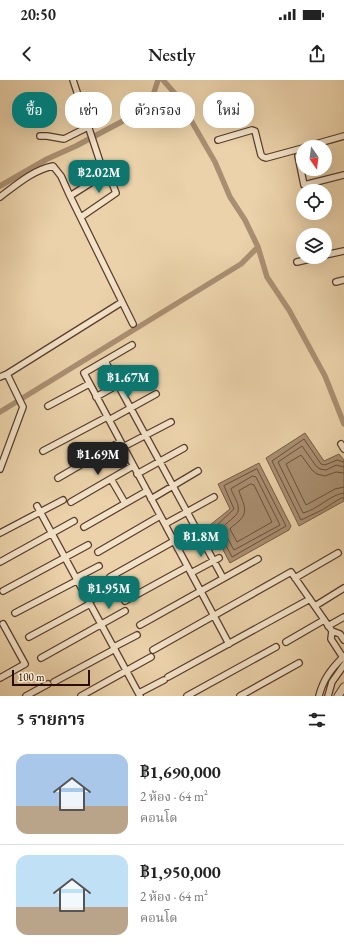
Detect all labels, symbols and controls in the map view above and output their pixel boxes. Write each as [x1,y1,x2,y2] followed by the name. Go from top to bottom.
[20,5,56,24] text: 20:50
[16,43,38,65] icon: back
[148,43,196,66] text: Nestly
[306,43,328,65] icon: share
[12,92,57,128] chip: ซื้อ
[65,92,112,128] chip: เช่า
[120,92,195,128] chip: ตัวกรอง
[203,92,254,128] chip: ใหม่
[296,140,332,176] north arrow
[296,140,332,264] map controls
[66,160,132,194] pin: ฿2.02M
[77,164,121,181] text: ฿2.02M
[296,184,332,220] button: locate
[296,228,332,264] button: layers
[95,365,161,399] pin: ฿1.67M
[106,369,150,386] text: ฿1.67M
[65,442,131,476] pin: ฿1.69M
[76,446,120,463] text: ฿1.69M
[173,524,229,558] pin: ฿1.8M
[183,528,219,545] text: ฿1.8M
[76,576,142,610] pin: ฿1.95M
[87,580,131,597] text: ฿1.95M
[12,668,90,687] scale bar
[18,670,45,684] text: 100 m
[16,708,85,730] text: 5 รายการ
[306,709,328,731] icon: filters
[140,761,221,783] text: ฿1,690,000
[48,770,96,818] icon: home
[140,788,208,805] text: 2 ห้อง · 64 m²
[140,809,178,826] text: คอนโด
[140,861,221,883] text: ฿1,950,000
[48,871,96,919] icon: home
[140,888,208,905] text: 2 ห้อง · 64 m²
[140,909,178,926] text: คอนโด

